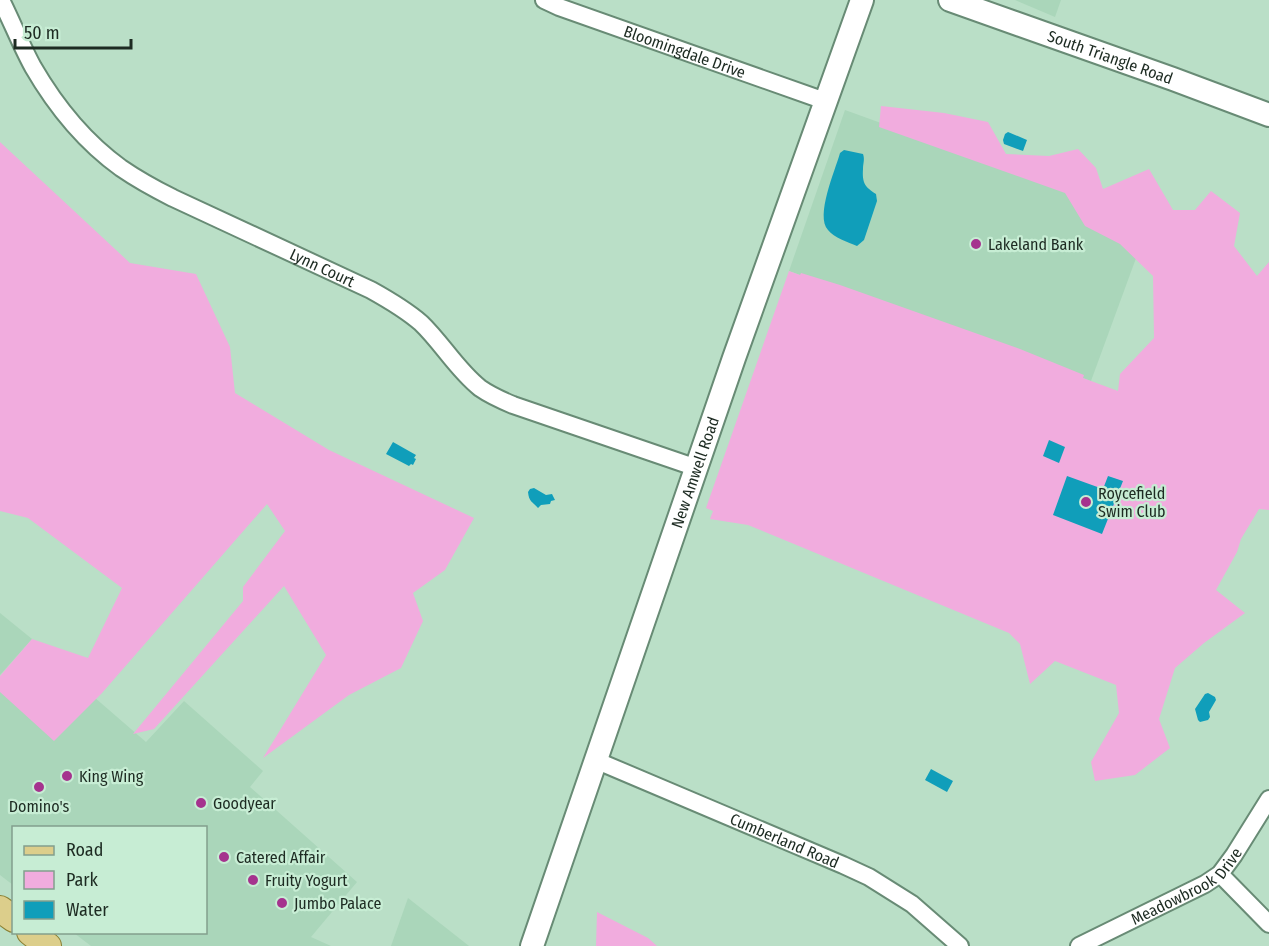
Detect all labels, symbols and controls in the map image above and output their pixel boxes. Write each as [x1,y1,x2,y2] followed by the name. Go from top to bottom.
[15,12,130,50] scale bar
[621,21,748,82] street label: Bloomingdale Drive
[24,22,60,44] text: 50 m
[1045,26,1175,88] street label: South Triangle Road
[988,235,1084,254] place label: Lakeland Bank
[969,237,983,251] marker: Lakeland Bank
[287,244,359,291] street label: Lynn Court
[667,414,723,530] street label: New Amwell Road
[1098,484,1166,521] place label: Roycefield Swim Club
[1079,495,1093,509] marker: Roycefield Swim Club
[79,767,144,786] place label: King Wing
[60,769,74,783] marker: King Wing
[32,780,46,794] marker: Domino's
[213,794,276,813] place label: Goodyear
[194,796,208,810] marker: Goodyear
[9,797,69,816] place label: Domino's
[727,809,842,872] street label: Cumberland Road
[12,826,207,934] legend
[66,839,103,861] text: Road
[1128,844,1246,929] street label: Meadowbrook Drive
[236,848,326,867] place label: Catered Affair
[217,850,231,864] marker: Catered Affair
[66,869,99,891] text: Park
[265,871,348,890] place label: Fruity Yogurt
[246,873,260,887] marker: Fruity Yogurt
[294,894,381,913] place label: Jumbo Palace
[275,896,289,910] marker: Jumbo Palace
[66,899,109,921] text: Water

